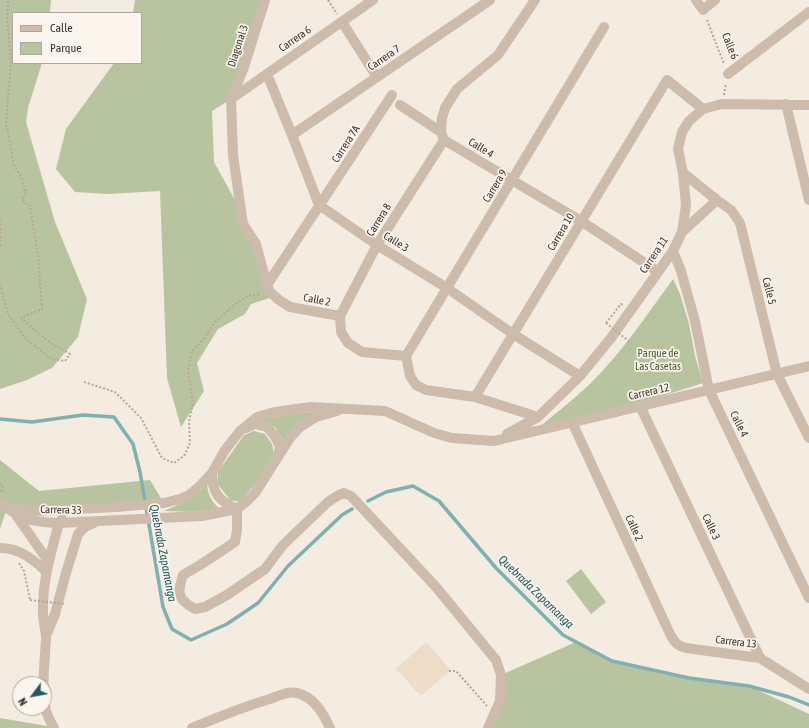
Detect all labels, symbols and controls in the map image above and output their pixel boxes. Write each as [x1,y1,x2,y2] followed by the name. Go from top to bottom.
[12,12,142,64] legend
[50,21,73,35] text: Calle
[225,23,251,69] street label: Diagonal 3
[276,23,314,55] street label: Carrera 6
[719,31,741,61] street label: Calle 6
[50,41,82,55] text: Parque
[365,42,403,74] street label: Carrera 7
[329,123,363,165] street label: Carrera 7A
[466,135,496,161] street label: Calle 4
[480,167,510,205] street label: Carrera 9
[364,201,394,239] street label: Carrera 8
[545,211,577,253] street label: Carrera 10
[381,229,411,255] street label: Calle 3
[637,234,671,276] street label: Carrera 11
[759,276,779,306] street label: Calle 5
[302,291,332,309] street label: Calle 2
[635,347,681,373] park label: Parque de Las Casetas
[627,381,671,403] street label: Carrera 12
[727,409,751,439] street label: Calle 4
[40,503,82,517] street label: Carrera 33
[146,503,180,603] water label: Quebrada Zapamanga
[699,512,723,542] street label: Calle 3
[622,513,646,543] street label: Calle 2
[495,552,577,632] water label: Quebrada Zapamanga
[715,633,757,651] street label: Carrera 13
[12,676,52,716] north arrow
[16,696,29,708] text: N

